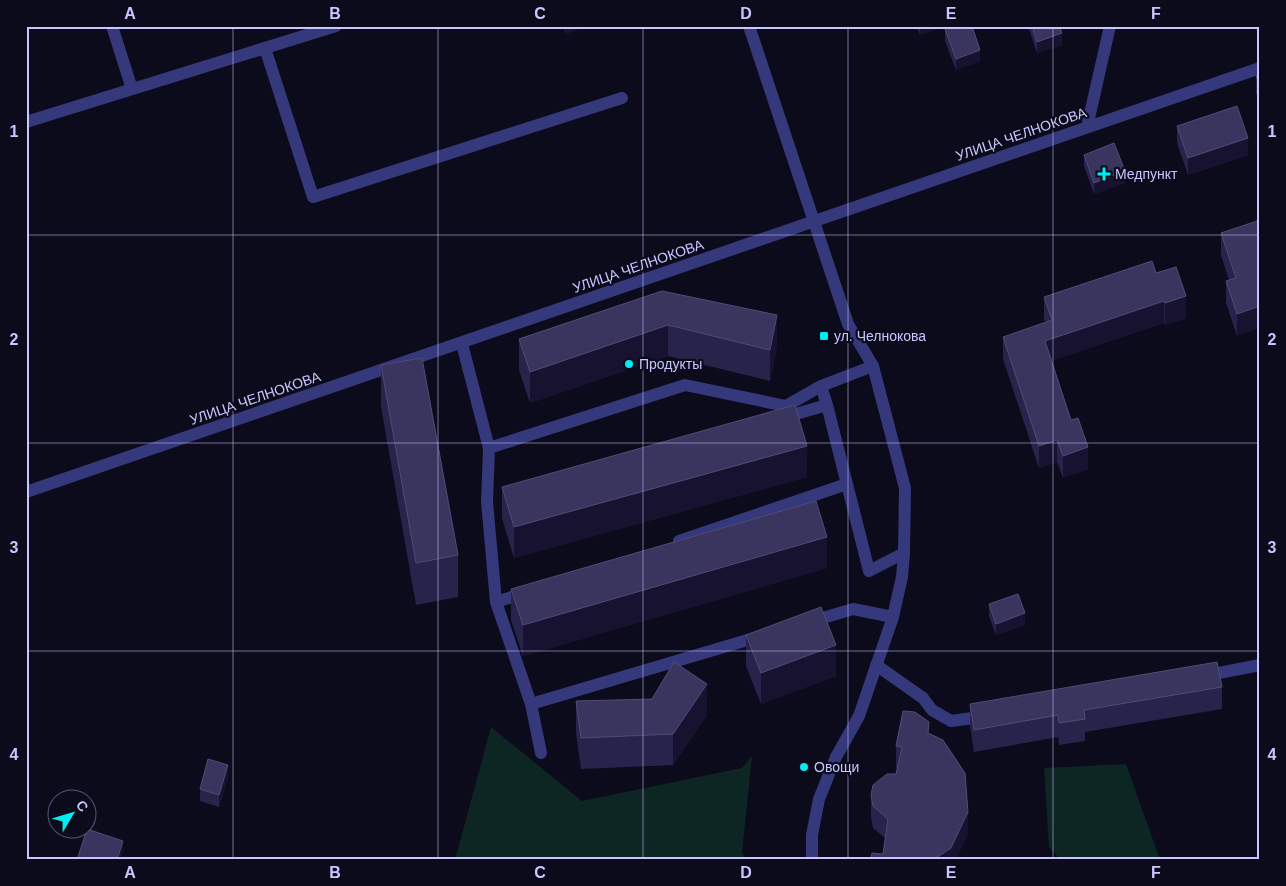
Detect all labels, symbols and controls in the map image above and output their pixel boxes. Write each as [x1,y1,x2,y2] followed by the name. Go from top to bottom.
[124,5,136,22] text: A
[329,5,341,22] text: B
[534,5,546,22] text: C
[740,5,752,22] text: D
[946,5,957,22] text: E
[1151,5,1161,22] text: F
[954,104,1089,164] street label: УЛИЦА ЧЕЛНОКОВА
[10,123,19,140] text: 1
[1268,123,1277,140] text: 1
[1115,166,1178,182] place label: Медпункт
[1097,167,1111,181] marker: Медпункт
[571,236,706,296] street label: УЛИЦА ЧЕЛНОКОВА
[834,328,926,344] place label: ул. Челнокова
[818,330,830,342] marker: ул. Челнокова
[10,331,19,348] text: 2
[1268,331,1277,348] text: 2
[639,356,702,372] place label: Продукты
[623,358,635,370] marker: Продукты
[188,368,323,428] street label: УЛИЦА ЧЕЛНОКОВА
[10,539,19,556] text: 3
[1268,539,1277,556] text: 3
[10,746,19,763] text: 4
[1268,746,1277,763] text: 4
[814,759,859,775] place label: Овощи
[798,761,810,773] marker: Овощи
[48,788,98,838] north arrow
[73,797,92,815] text: С
[124,864,136,881] text: A
[329,864,341,881] text: B
[534,864,546,881] text: C
[740,864,752,881] text: D
[946,864,957,881] text: E
[1151,864,1161,881] text: F

